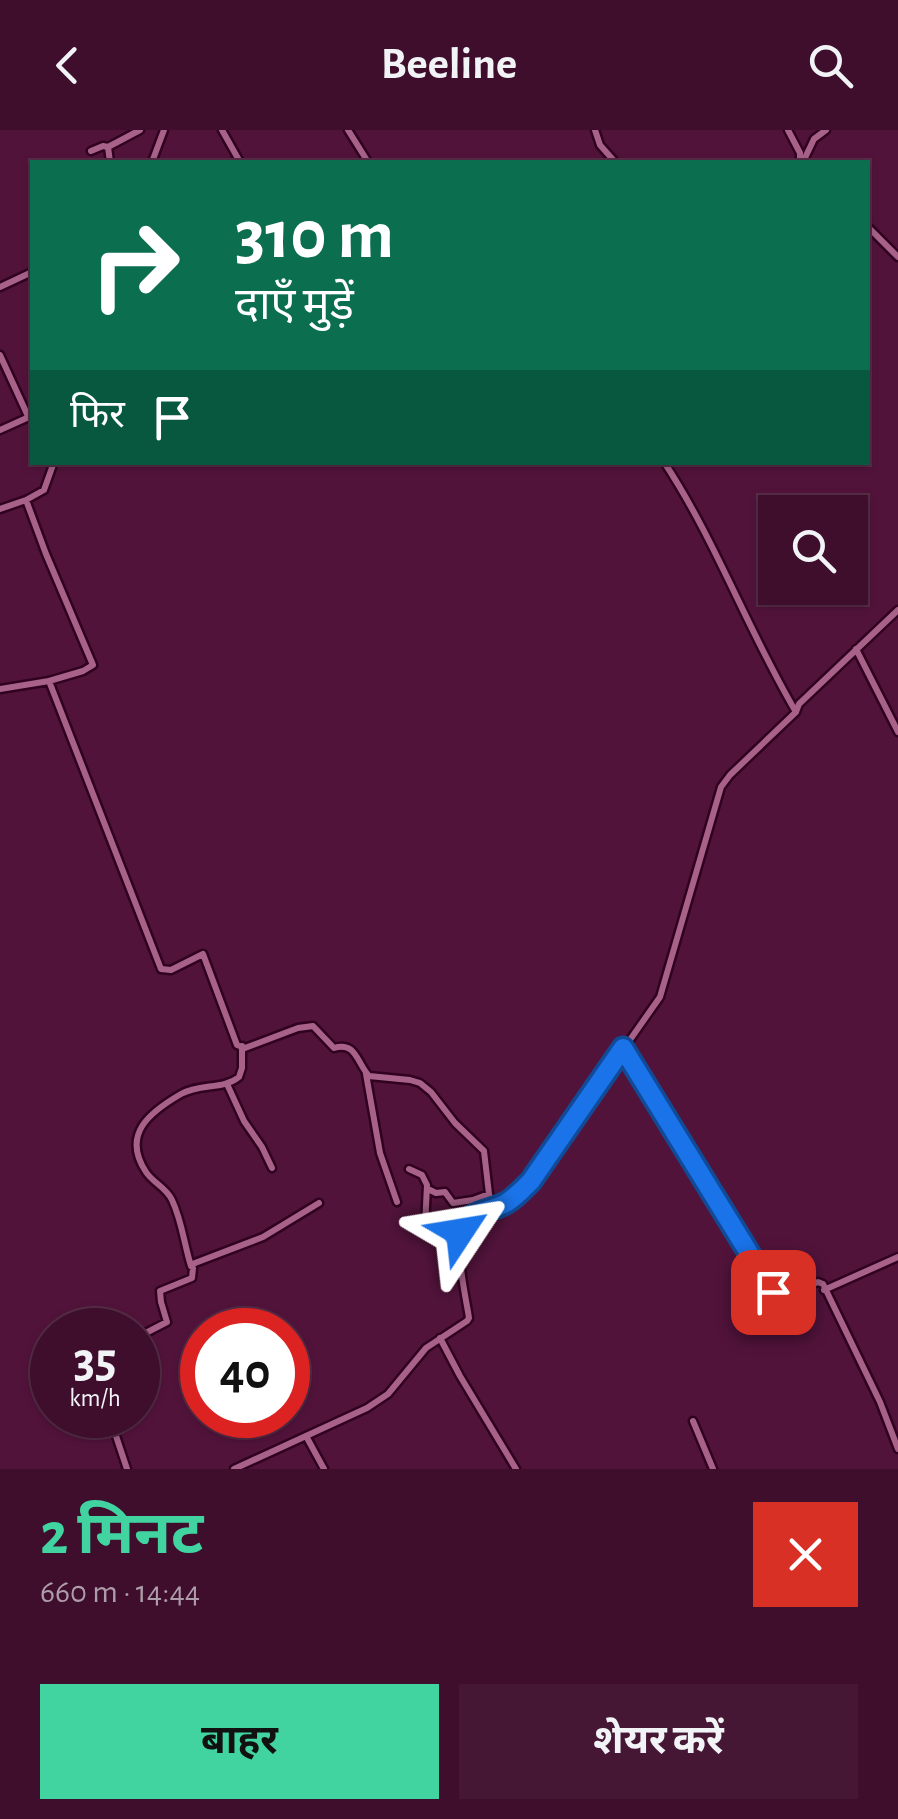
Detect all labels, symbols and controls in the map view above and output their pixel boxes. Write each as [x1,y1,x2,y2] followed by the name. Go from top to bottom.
[40,38,95,93] icon: back
[803,38,858,93] icon: search
[381,42,517,87] text: Beeline
[70,200,200,330] icon: right
[235,201,394,271] text: 310 m
[235,283,354,328] text: दाएँ मुड़ें
[145,390,200,445] icon: arrive
[70,397,125,435] text: फिर
[758,495,868,605] map controls
[758,495,868,605] button: search
[408,1180,512,1284] position arrow
[731,1250,816,1335] pin
[746,1265,801,1320] icon: arrive
[180,1308,310,1438] speed limit sign: 40
[73,1336,117,1386] text: 35
[69,1386,121,1411] text: km/h
[753,1502,858,1607] button: close
[40,1505,203,1565] text: 2 मिनट
[40,1576,200,1608] text: 660 m · 14:44
[40,1684,439,1799] button: बाहर
[459,1684,858,1799] button: शेयर करें

